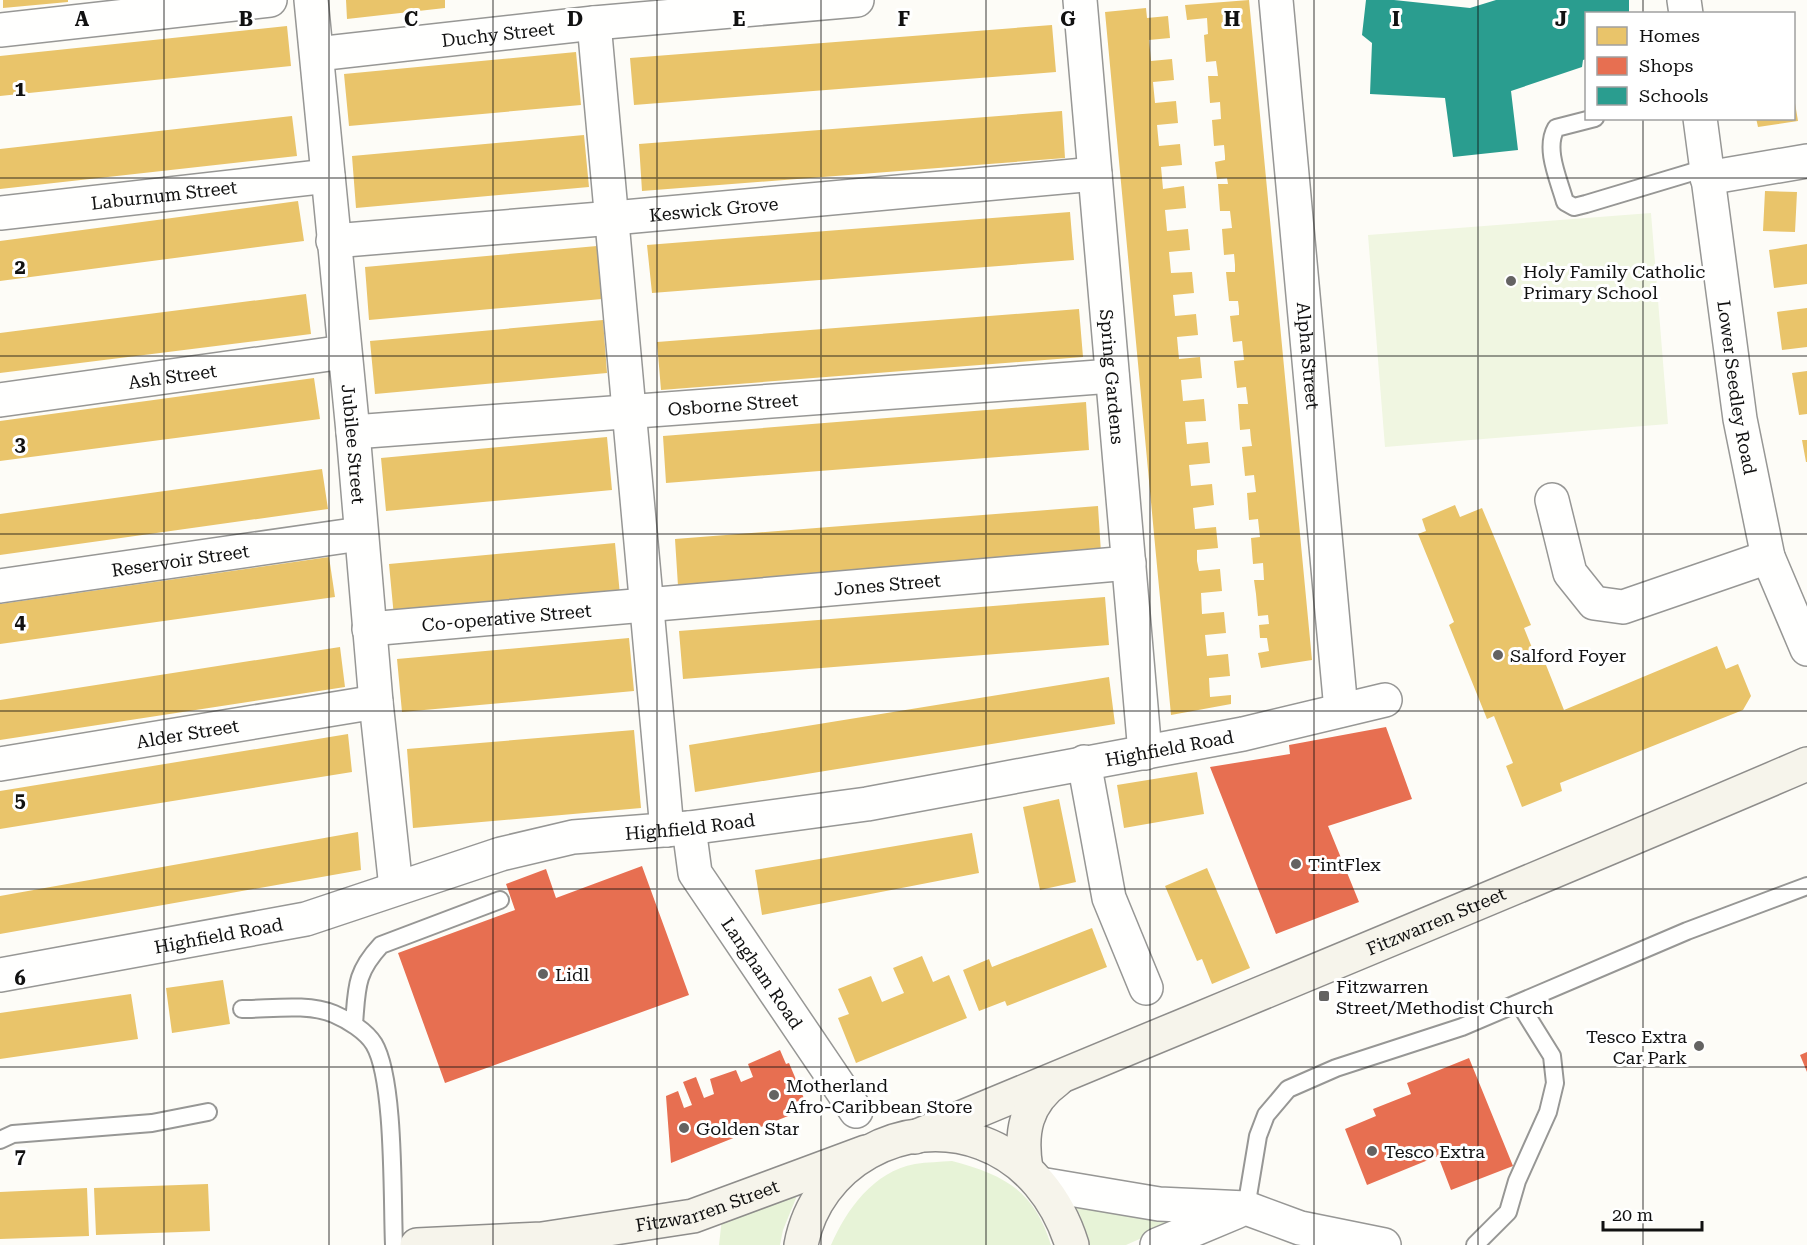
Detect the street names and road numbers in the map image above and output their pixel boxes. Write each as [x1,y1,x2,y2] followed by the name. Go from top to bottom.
[440,17,556,51] street label: Duchy Street
[90,176,238,213] street label: Laburnum Street
[648,192,779,225] street label: Keswick Grove
[1714,299,1762,477] street label: Lower Seedley Road
[1293,301,1324,410] street label: Alpha Street
[1096,308,1129,445] street label: Spring Gardens
[127,359,218,393] street label: Ash Street
[338,383,370,505] street label: Jubilee Street
[667,389,799,419] street label: Osborne Street
[110,540,251,580] street label: Reservoir Street
[833,569,942,599] street label: Jones Street
[421,599,592,635] street label: Co-operative Street
[135,714,241,752] street label: Alder Street
[1103,725,1236,770] street label: Highfield Road
[624,809,757,843] street label: Highfield Road
[1363,882,1509,959] street label: Fitzwarren Street
[152,913,285,957] street label: Highfield Road
[718,913,808,1033] street label: Langham Road
[634,1175,782,1235] street label: Fitzwarren Street

